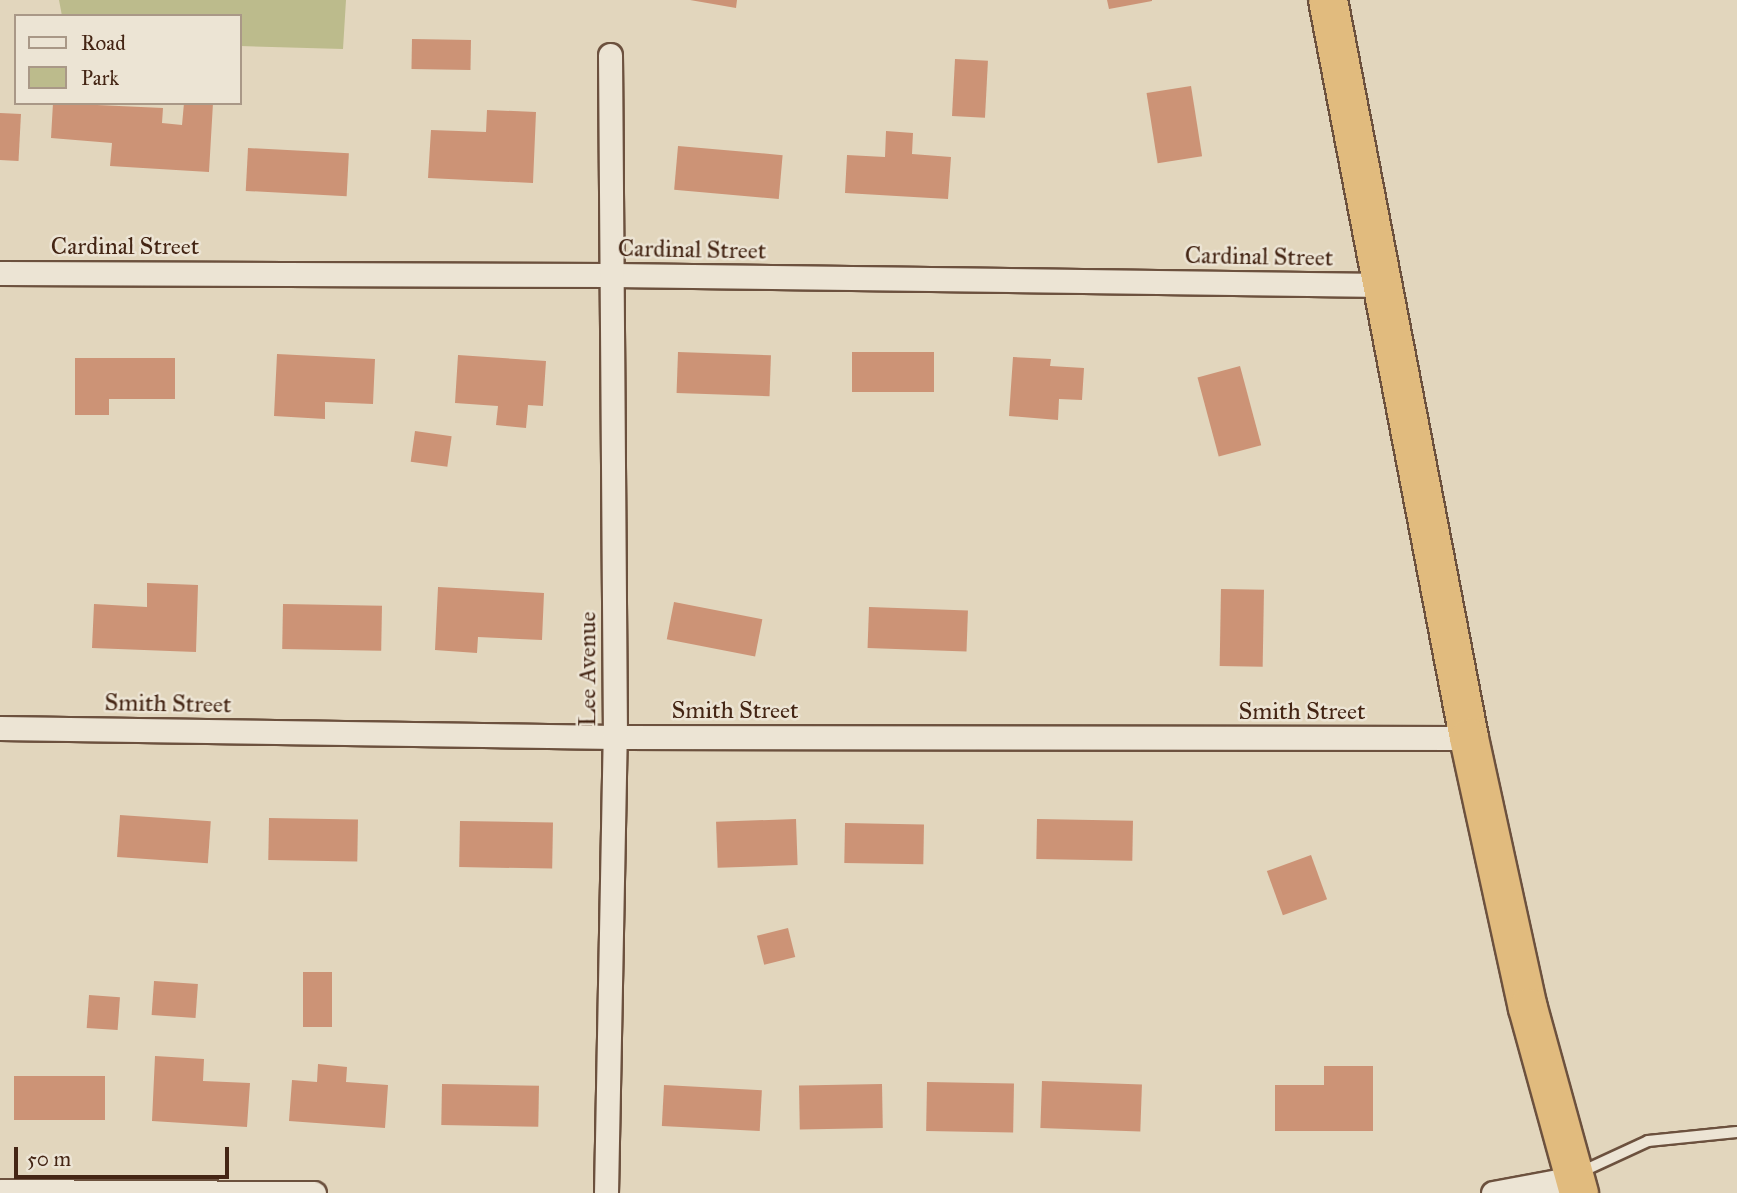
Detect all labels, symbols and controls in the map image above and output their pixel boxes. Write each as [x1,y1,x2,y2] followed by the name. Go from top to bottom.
[14,14,242,105] legend
[81,30,126,56] text: Road
[81,65,119,91] text: Park
[51,233,199,261] street label: Cardinal Street
[618,234,766,266] street label: Cardinal Street
[1185,241,1333,273] street label: Cardinal Street
[574,612,602,726] street label: Lee Avenue
[104,688,232,720] street label: Smith Street
[671,697,799,725] street label: Smith Street
[1238,698,1366,726] street label: Smith Street
[18,1134,233,1178] scale bar
[27,1146,71,1172] text: 50 m

